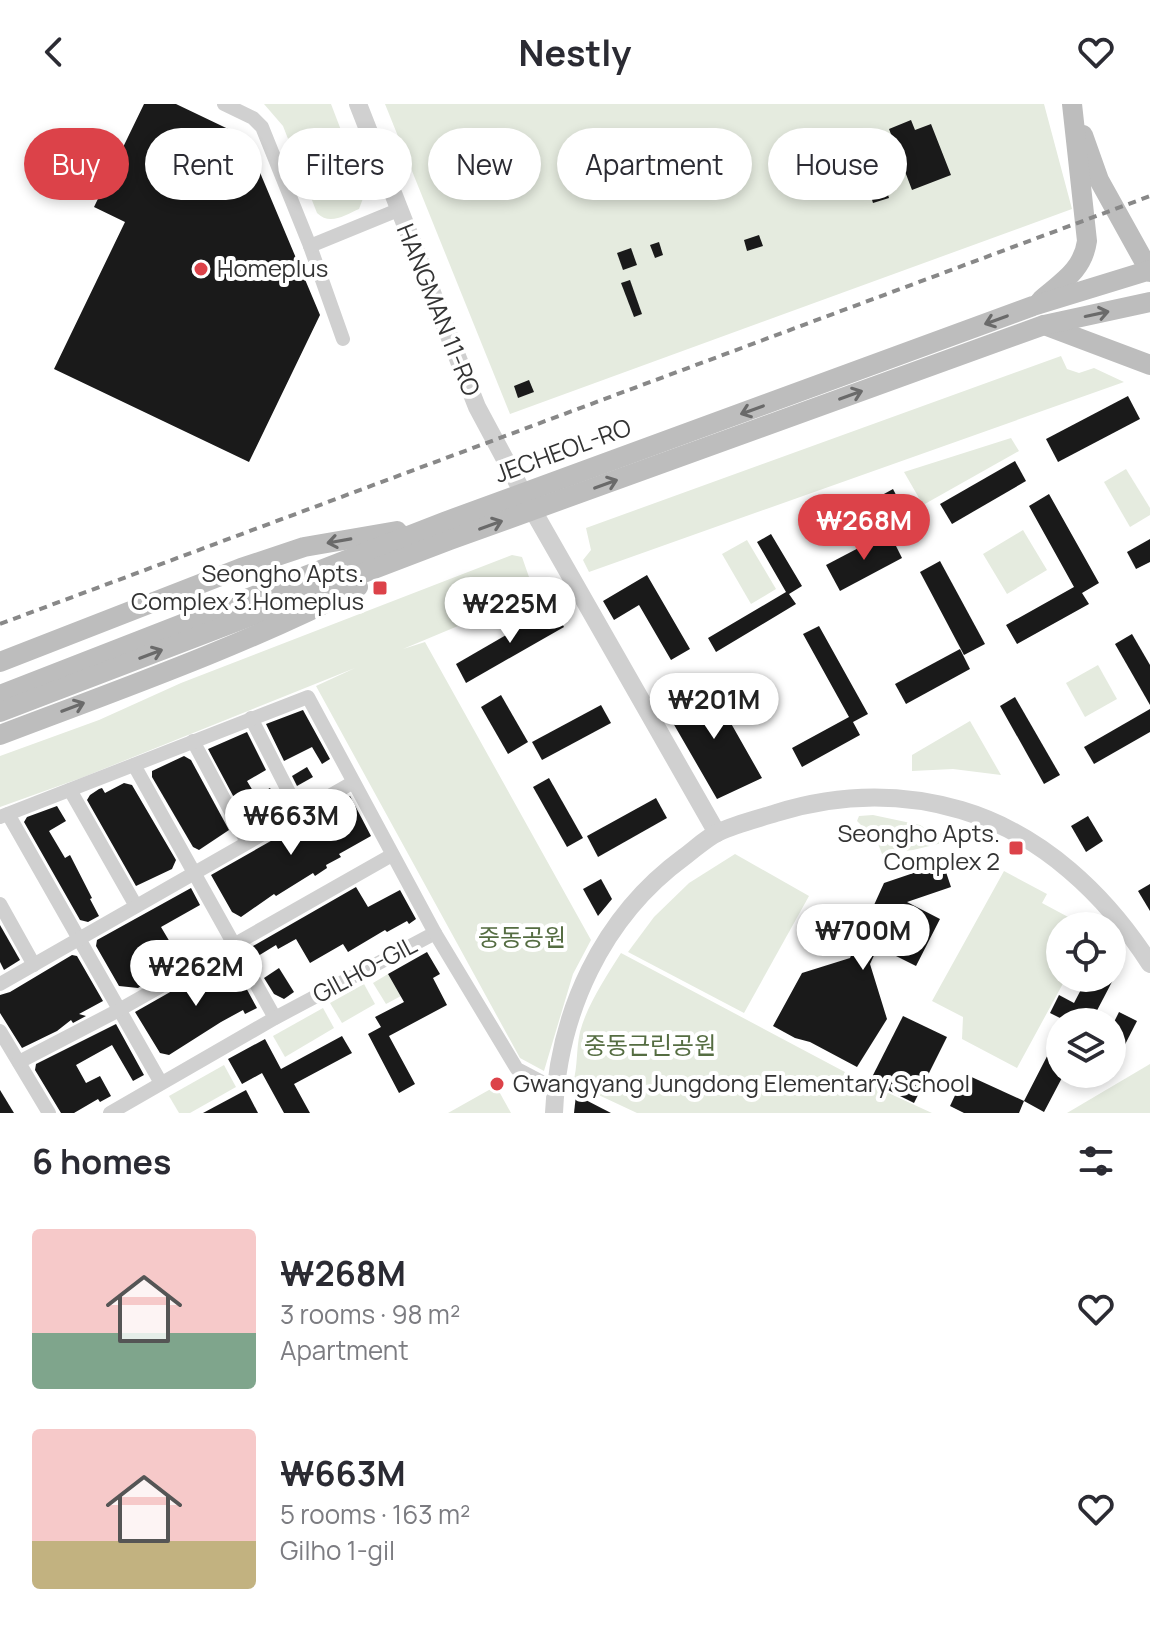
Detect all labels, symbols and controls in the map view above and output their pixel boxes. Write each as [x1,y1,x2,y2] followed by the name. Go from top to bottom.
[519,28,631,77] text: Nestly
[32,30,76,74] icon: back
[1074,30,1118,74] icon: heart
[24,128,129,200] chip: Buy
[145,128,262,200] chip: Rent
[278,128,412,200] chip: Filters
[428,128,541,200] chip: New
[557,128,752,200] chip: Apartment
[768,128,907,200] chip: House
[390,218,489,400] street label: HANGMAN 11-RO
[217,251,328,284] place label: Homeplus
[192,260,210,278] marker: Homeplus
[1084,306,1109,321] one-way arrow
[984,314,1009,328] one-way arrow
[838,387,863,402] one-way arrow
[740,403,765,418] one-way arrow
[490,410,635,490] street label: JECHEOL-RO
[593,476,618,490] one-way arrow
[808,494,920,562] pin: ₩268M
[816,502,912,538] text: ₩268M
[479,516,504,531] one-way arrow
[327,534,353,549] one-way arrow
[131,556,364,617] place label: Seongho Apts. Complex 3.Homeplus
[454,577,566,645] pin: ₩225M
[371,579,389,597] marker: Seongho Apts. Complex 3.Homeplus
[463,585,557,621] text: ₩225M
[138,646,163,660] one-way arrow
[658,673,770,741] pin: ₩201M
[668,681,760,717] text: ₩201M
[60,699,85,713] one-way arrow
[235,789,347,857] pin: ₩663M
[243,797,339,833] text: ₩663M
[838,816,1000,877] place label: Seongho Apts. Complex 2
[1007,839,1025,857] marker: Seongho Apts. Complex 2
[807,904,919,972] pin: ₩700M
[815,912,911,948] text: ₩700M
[1046,912,1126,1088] map controls
[1046,912,1126,992] button: locate
[478,920,566,953] park label: 중동공원
[306,927,422,1010] street label: GILHO-GIL
[140,940,252,1008] pin: ₩262M
[148,948,244,984] text: ₩262M
[1046,1008,1126,1088] button: layers
[584,1028,716,1061] park label: 중동근린공원
[513,1066,970,1099] place label: Gwangyang Jungdong Elementary School
[488,1075,506,1093] marker: Gwangyang Jungdong Elementary School
[32,1138,171,1184] text: 6 homes
[1074,1139,1118,1183] icon: filters
[280,1250,406,1296] text: ₩268M
[96,1261,192,1357] icon: home
[1074,1287,1118,1331] icon: heart
[280,1296,460,1332] text: 3 rooms · 98 m²
[280,1332,409,1368] text: Apartment
[280,1450,406,1496] text: ₩663M
[96,1461,192,1557] icon: home
[1074,1487,1118,1531] icon: heart
[280,1496,470,1532] text: 5 rooms · 163 m²
[280,1532,395,1568] text: Gilho 1-gil

